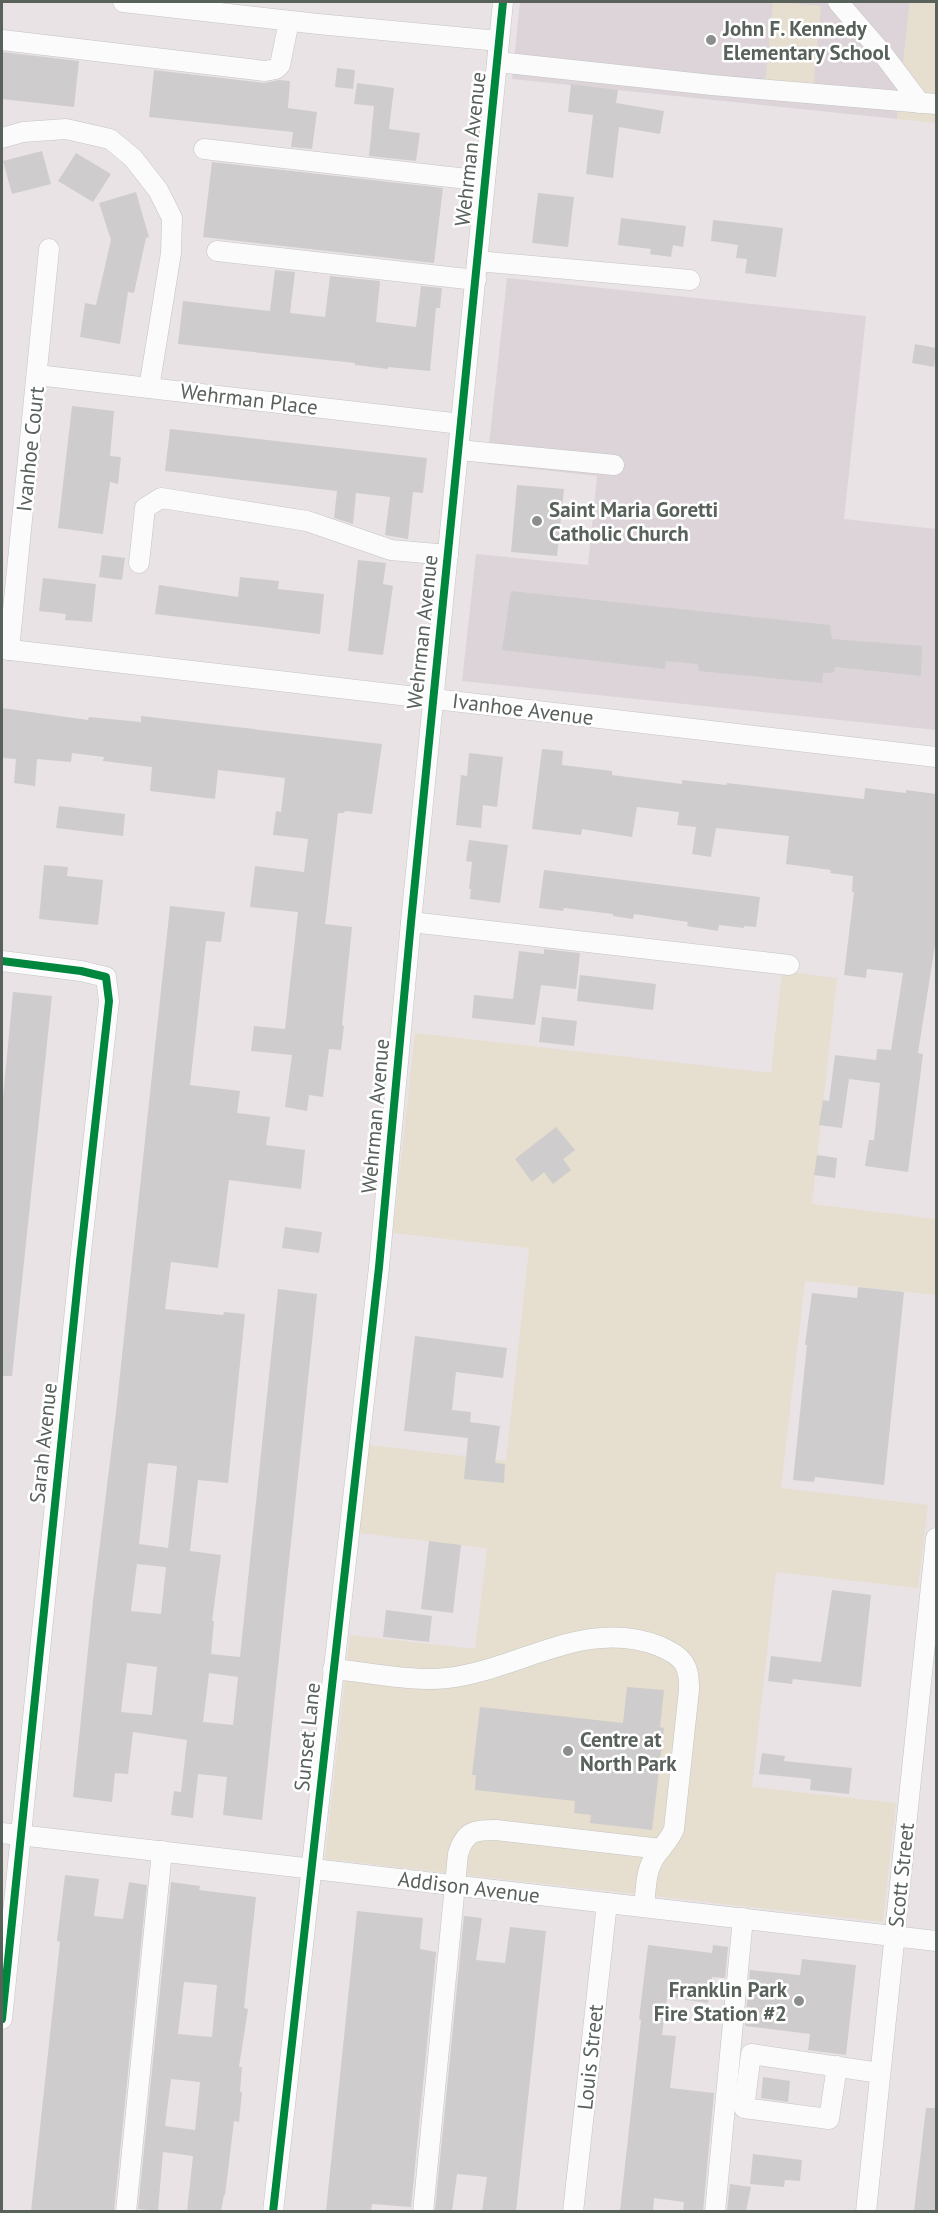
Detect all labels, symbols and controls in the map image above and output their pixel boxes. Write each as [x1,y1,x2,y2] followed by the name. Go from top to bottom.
[722,15,891,66] place label: John F. Kennedy Elementary School
[704,33,718,47] marker: John F. Kennedy Elementary School
[448,70,492,228] street label: Wehrman Avenue
[179,377,319,421] street label: Wehrman Place
[10,385,50,513] street label: Ivanhoe Court
[549,496,718,547] place label: Saint Maria Goretti Catholic Church
[530,514,544,528] marker: Saint Maria Goretti Catholic Church
[400,553,444,711] street label: Wehrman Avenue
[451,687,595,731] street label: Ivanhoe Avenue
[355,1037,395,1195] street label: Wehrman Avenue
[23,1381,63,1505] street label: Sarah Avenue
[288,1681,326,1793] street label: Sunset Lane
[580,1726,677,1777] place label: Centre at North Park
[561,1744,575,1758] marker: Centre at North Park
[882,1821,920,1929] street label: Scott Street
[397,1865,541,1909] street label: Addison Avenue
[654,1976,788,2027] place label: Franklin Park Fire Station #2
[792,1994,806,2008] marker: Franklin Park Fire Station #2
[571,2003,609,2111] street label: Louis Street

